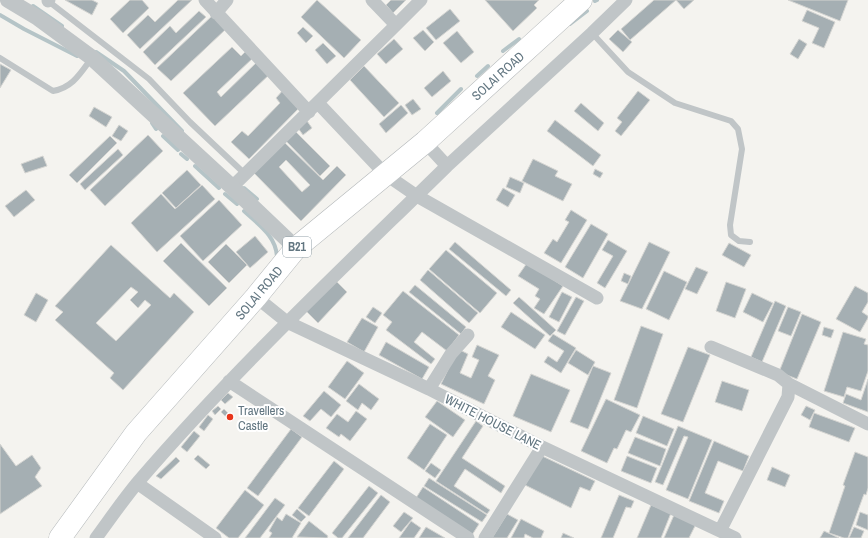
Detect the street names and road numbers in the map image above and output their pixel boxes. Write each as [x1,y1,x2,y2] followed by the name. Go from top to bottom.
[468,48,528,104] street label: SOLAI ROAD
[283,237,311,257] road number: B21
[232,262,287,323] street label: SOLAI ROAD
[442,390,544,454] street label: WHITE HOUSE LANE

